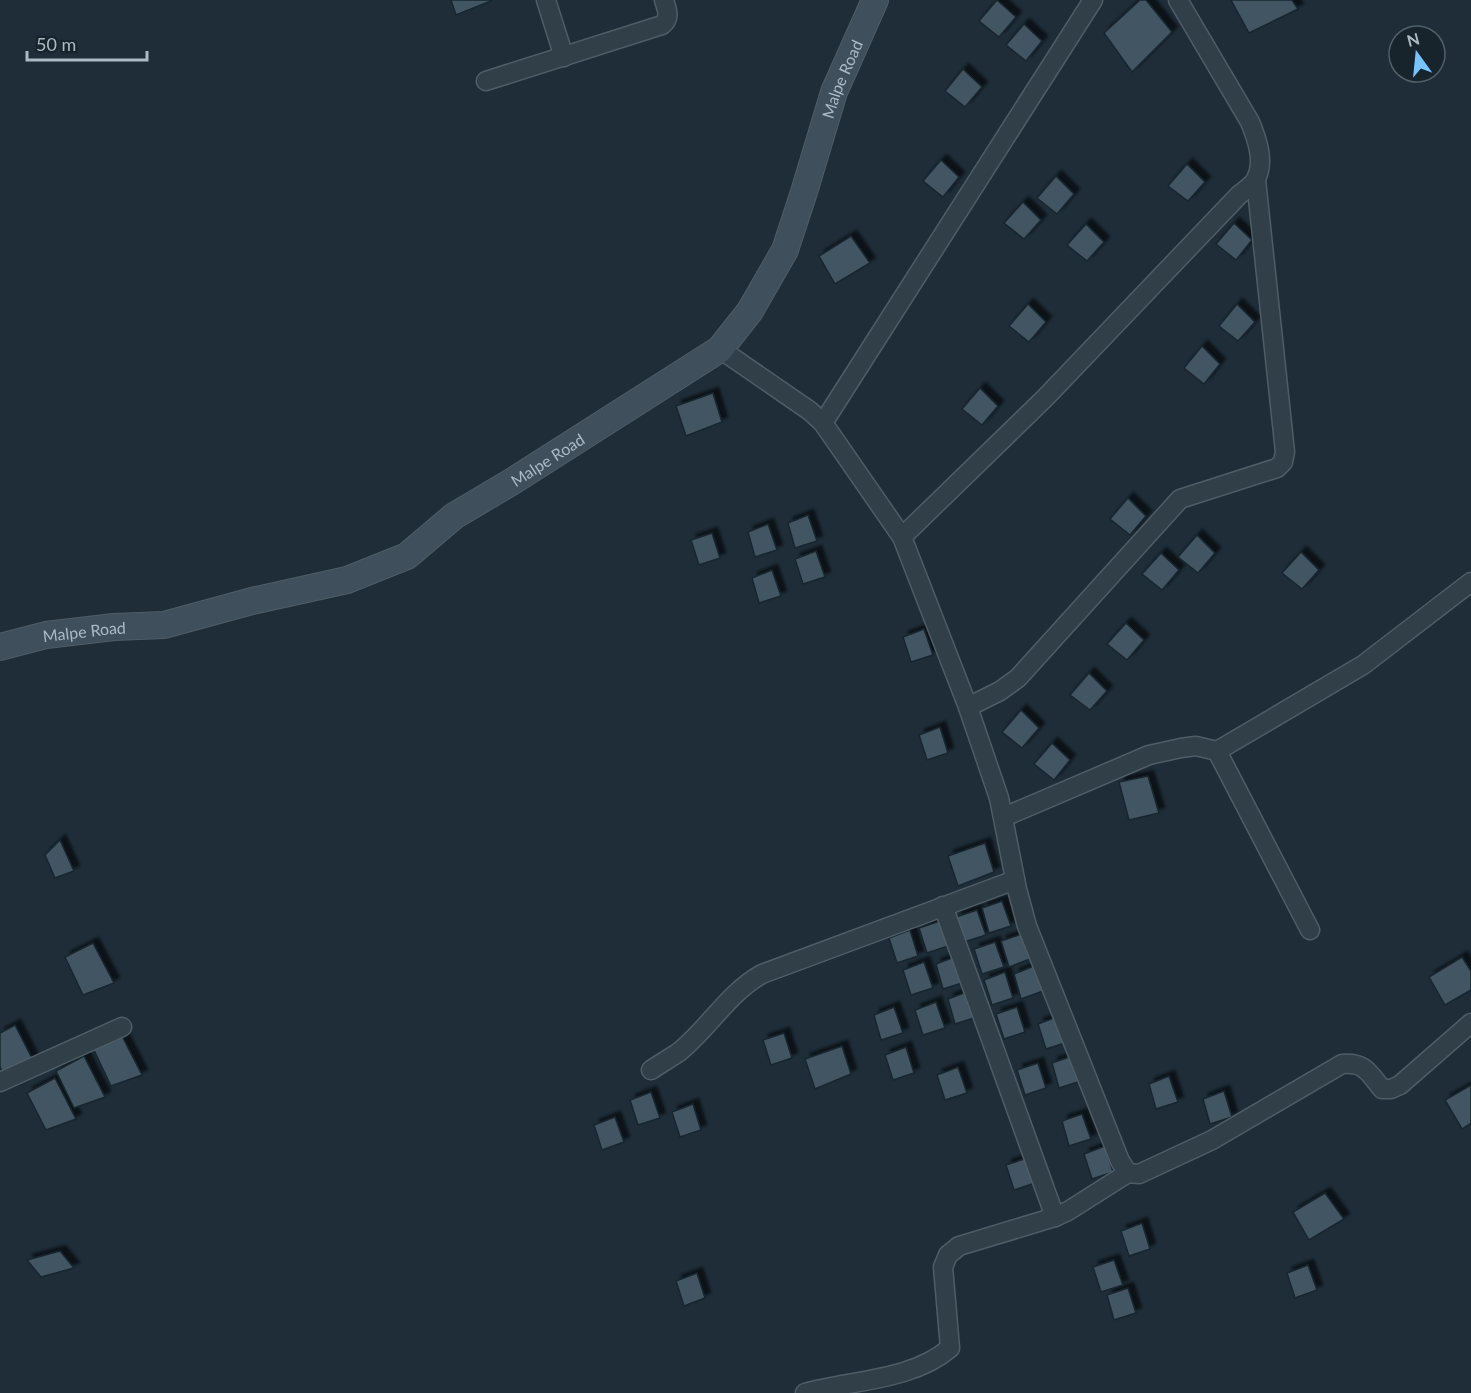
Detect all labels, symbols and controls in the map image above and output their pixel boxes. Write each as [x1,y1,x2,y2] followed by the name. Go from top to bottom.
[27,24,147,62] scale bar
[1387,24,1447,84] north arrow
[1405,28,1421,50] text: N
[36,33,76,55] text: 50 m
[817,37,866,120] street label: Malpe Road
[507,429,587,490] street label: Malpe Road
[42,617,126,645] street label: Malpe Road

